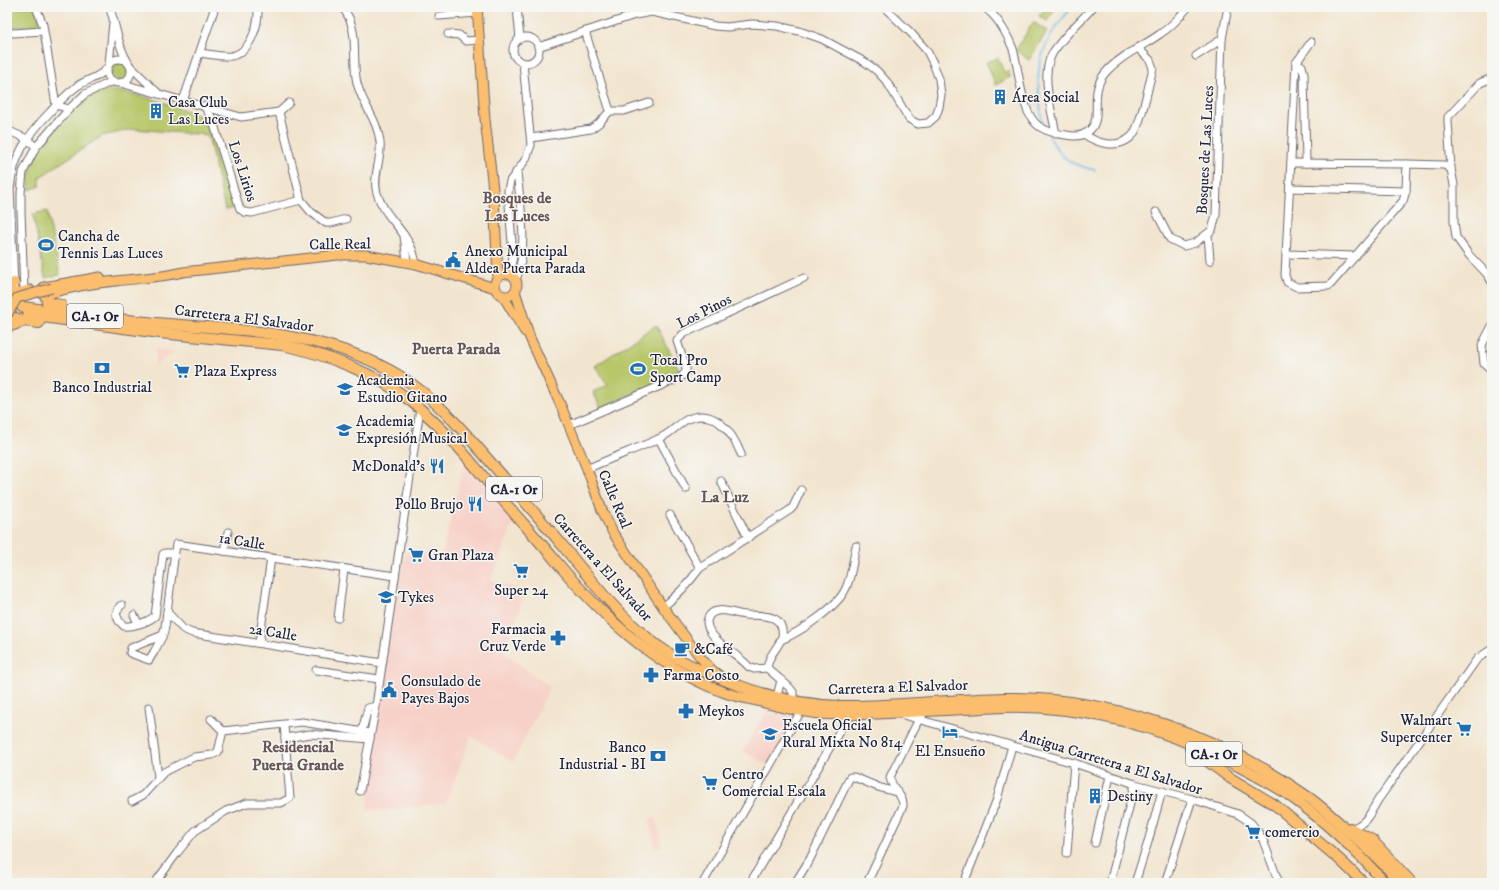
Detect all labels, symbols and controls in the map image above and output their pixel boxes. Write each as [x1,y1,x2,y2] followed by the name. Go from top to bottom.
[1193,85,1218,215] street label: Bosques de Las Luces
[1012,87,1080,107] place label: Área Social
[991,88,1009,106] building icon: Área Social
[168,93,229,129] place label: Casa Club Las Luces
[147,102,165,120] building icon: Casa Club Las Luces
[224,138,261,204] street label: Los Lirios
[483,188,552,226] district label: Bosques de Las Luces
[58,227,163,263] place label: Cancha de Tennis Las Luces
[309,234,372,255] street label: Calle Real
[37,236,55,254] sports icon: Cancha de Tennis Las Luces
[465,242,586,278] place label: Anexo Municipal Aldea Puerta Parada
[444,251,462,269] public building icon: Anexo Municipal Aldea Puerta Parada
[674,290,735,333] street label: Los Pinos
[173,301,315,336] street label: Carretera a El Salvador
[67,304,123,328] road number: CA-1 Or
[412,339,501,359] district label: Puerta Parada
[650,351,722,387] place label: Total Pro Sport Camp
[93,359,111,377] bank icon: Banco Industrial
[629,360,647,378] sports icon: Total Pro Sport Camp
[173,362,191,380] supermarket icon: Plaza Express
[194,362,277,381] place label: Plaza Express
[357,371,447,407] place label: Academia Estudio Gitano
[52,378,152,397] place label: Banco Industrial
[336,380,354,398] school or university icon: Academia Estudio Gitano
[356,412,468,448] place label: Academia Expresión Musical
[335,421,353,439] school or university icon: Academia Expresión Musical
[352,457,425,476] place label: McDonald's
[428,457,446,475] restaurant icon: McDonald's
[594,467,636,532] street label: Calle Real
[486,477,542,501] road number: CA-1 Or
[701,487,749,507] district label: La Luz
[395,495,463,514] place label: Pollo Brujo
[466,495,484,513] restaurant icon: Pollo Brujo
[549,509,657,626] street label: Carretera a El Salvador
[217,528,266,555] street label: 1a Calle
[407,546,425,564] supermarket icon: Gran Plaza
[428,546,495,565] place label: Gran Plaza
[512,562,530,580] supermarket icon: Super 24
[494,581,548,600] place label: Super 24
[377,588,395,606] school or university icon: Tykes
[398,588,434,607] place label: Tykes
[247,619,298,646] street label: 2a Calle
[479,620,547,656] place label: Farmacia Cruz Verde
[549,629,567,647] pharmacy icon: Farmacia Cruz Verde
[673,640,691,658] cafe icon: &Café
[694,640,734,659] place label: &Café
[642,666,660,684] pharmacy icon: Farma Costo
[663,666,739,685] place label: Farma Costo
[401,672,481,708] place label: Consulado de Payes Bajos
[828,676,969,699] street label: Carretera a El Salvador
[380,681,398,699] public building icon: Consulado de Payes Bajos
[677,702,695,720] pharmacy icon: Meykos
[698,702,744,721] place label: Meykos
[1381,711,1452,747] place label: Walmart Supercenter
[782,716,903,752] place label: Escuela Oficial Rural Mixta No 814
[1455,720,1473,738] supermarket icon: Walmart Supercenter
[941,723,959,741] hotel icon: El Ensueño
[761,725,779,743] school or university icon: Escuela Oficial Rural Mixta No 814
[1017,726,1205,799] street label: Antigua Carretera a El Salvador
[252,737,344,775] district label: Residencial Puerta Grande
[559,738,646,774] place label: Banco Industrial - BI
[915,742,985,761] place label: El Ensueño
[1186,742,1242,766] road number: CA-1 Or
[649,747,667,765] bank icon: Banco Industrial - BI
[722,765,827,801] place label: Centro Comercial Escala
[701,774,719,792] supermarket icon: Centro Comercial Escala
[1086,787,1104,805] building icon: Destiny
[1107,787,1154,806] place label: Destiny
[1244,823,1262,841] supermarket icon: comercio
[1265,823,1319,842] place label: comercio

